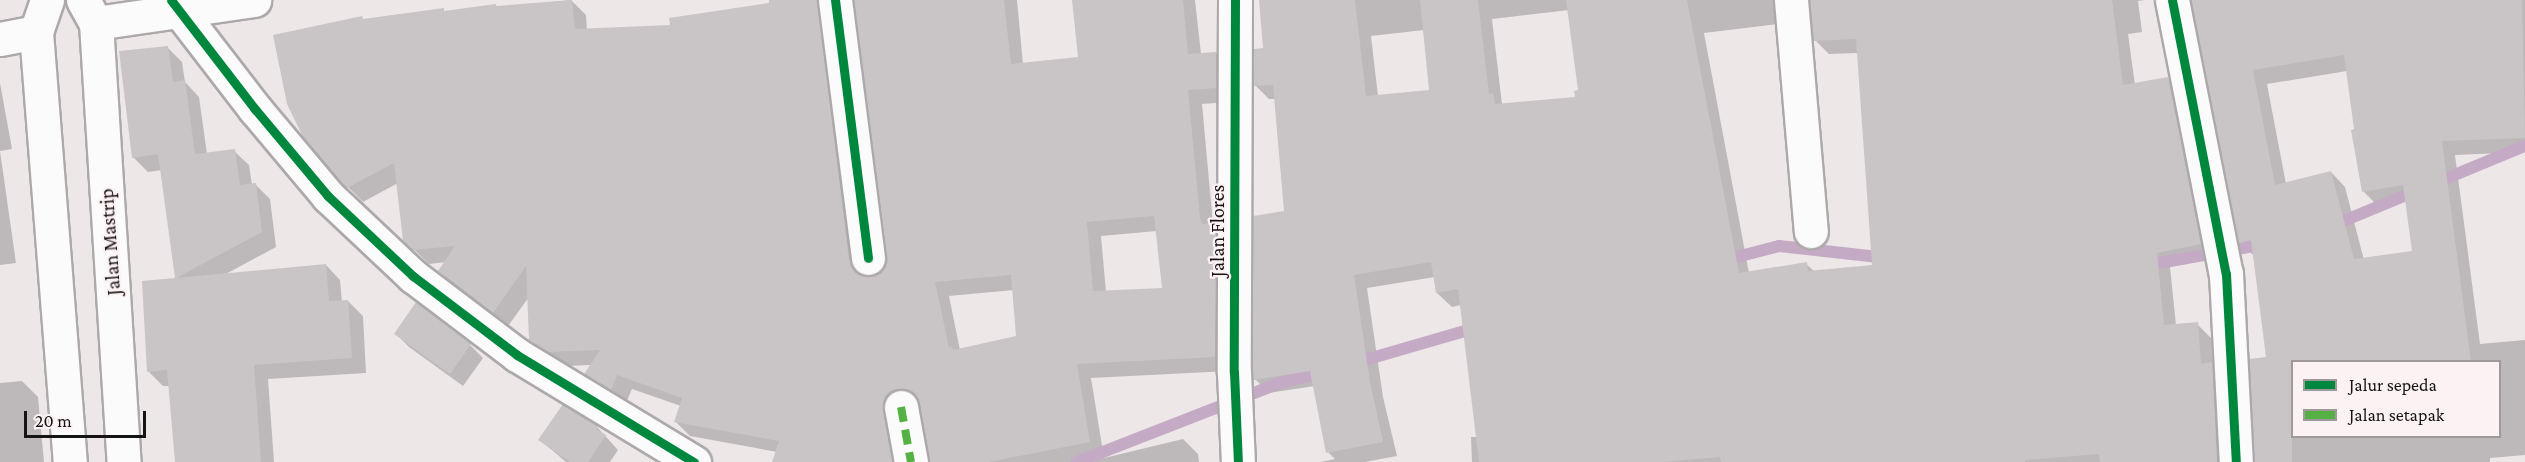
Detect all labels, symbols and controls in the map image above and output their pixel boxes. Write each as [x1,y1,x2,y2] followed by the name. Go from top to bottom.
[1205,185,1229,277] street label: Jalan Flores
[94,188,126,296] street label: Jalan Mastrip
[2291,360,2501,438] legend
[2349,375,2437,395] text: Jalur sepeda
[27,399,148,437] scale bar
[2349,405,2444,425] text: Jalan setapak
[35,411,72,431] text: 20 m

